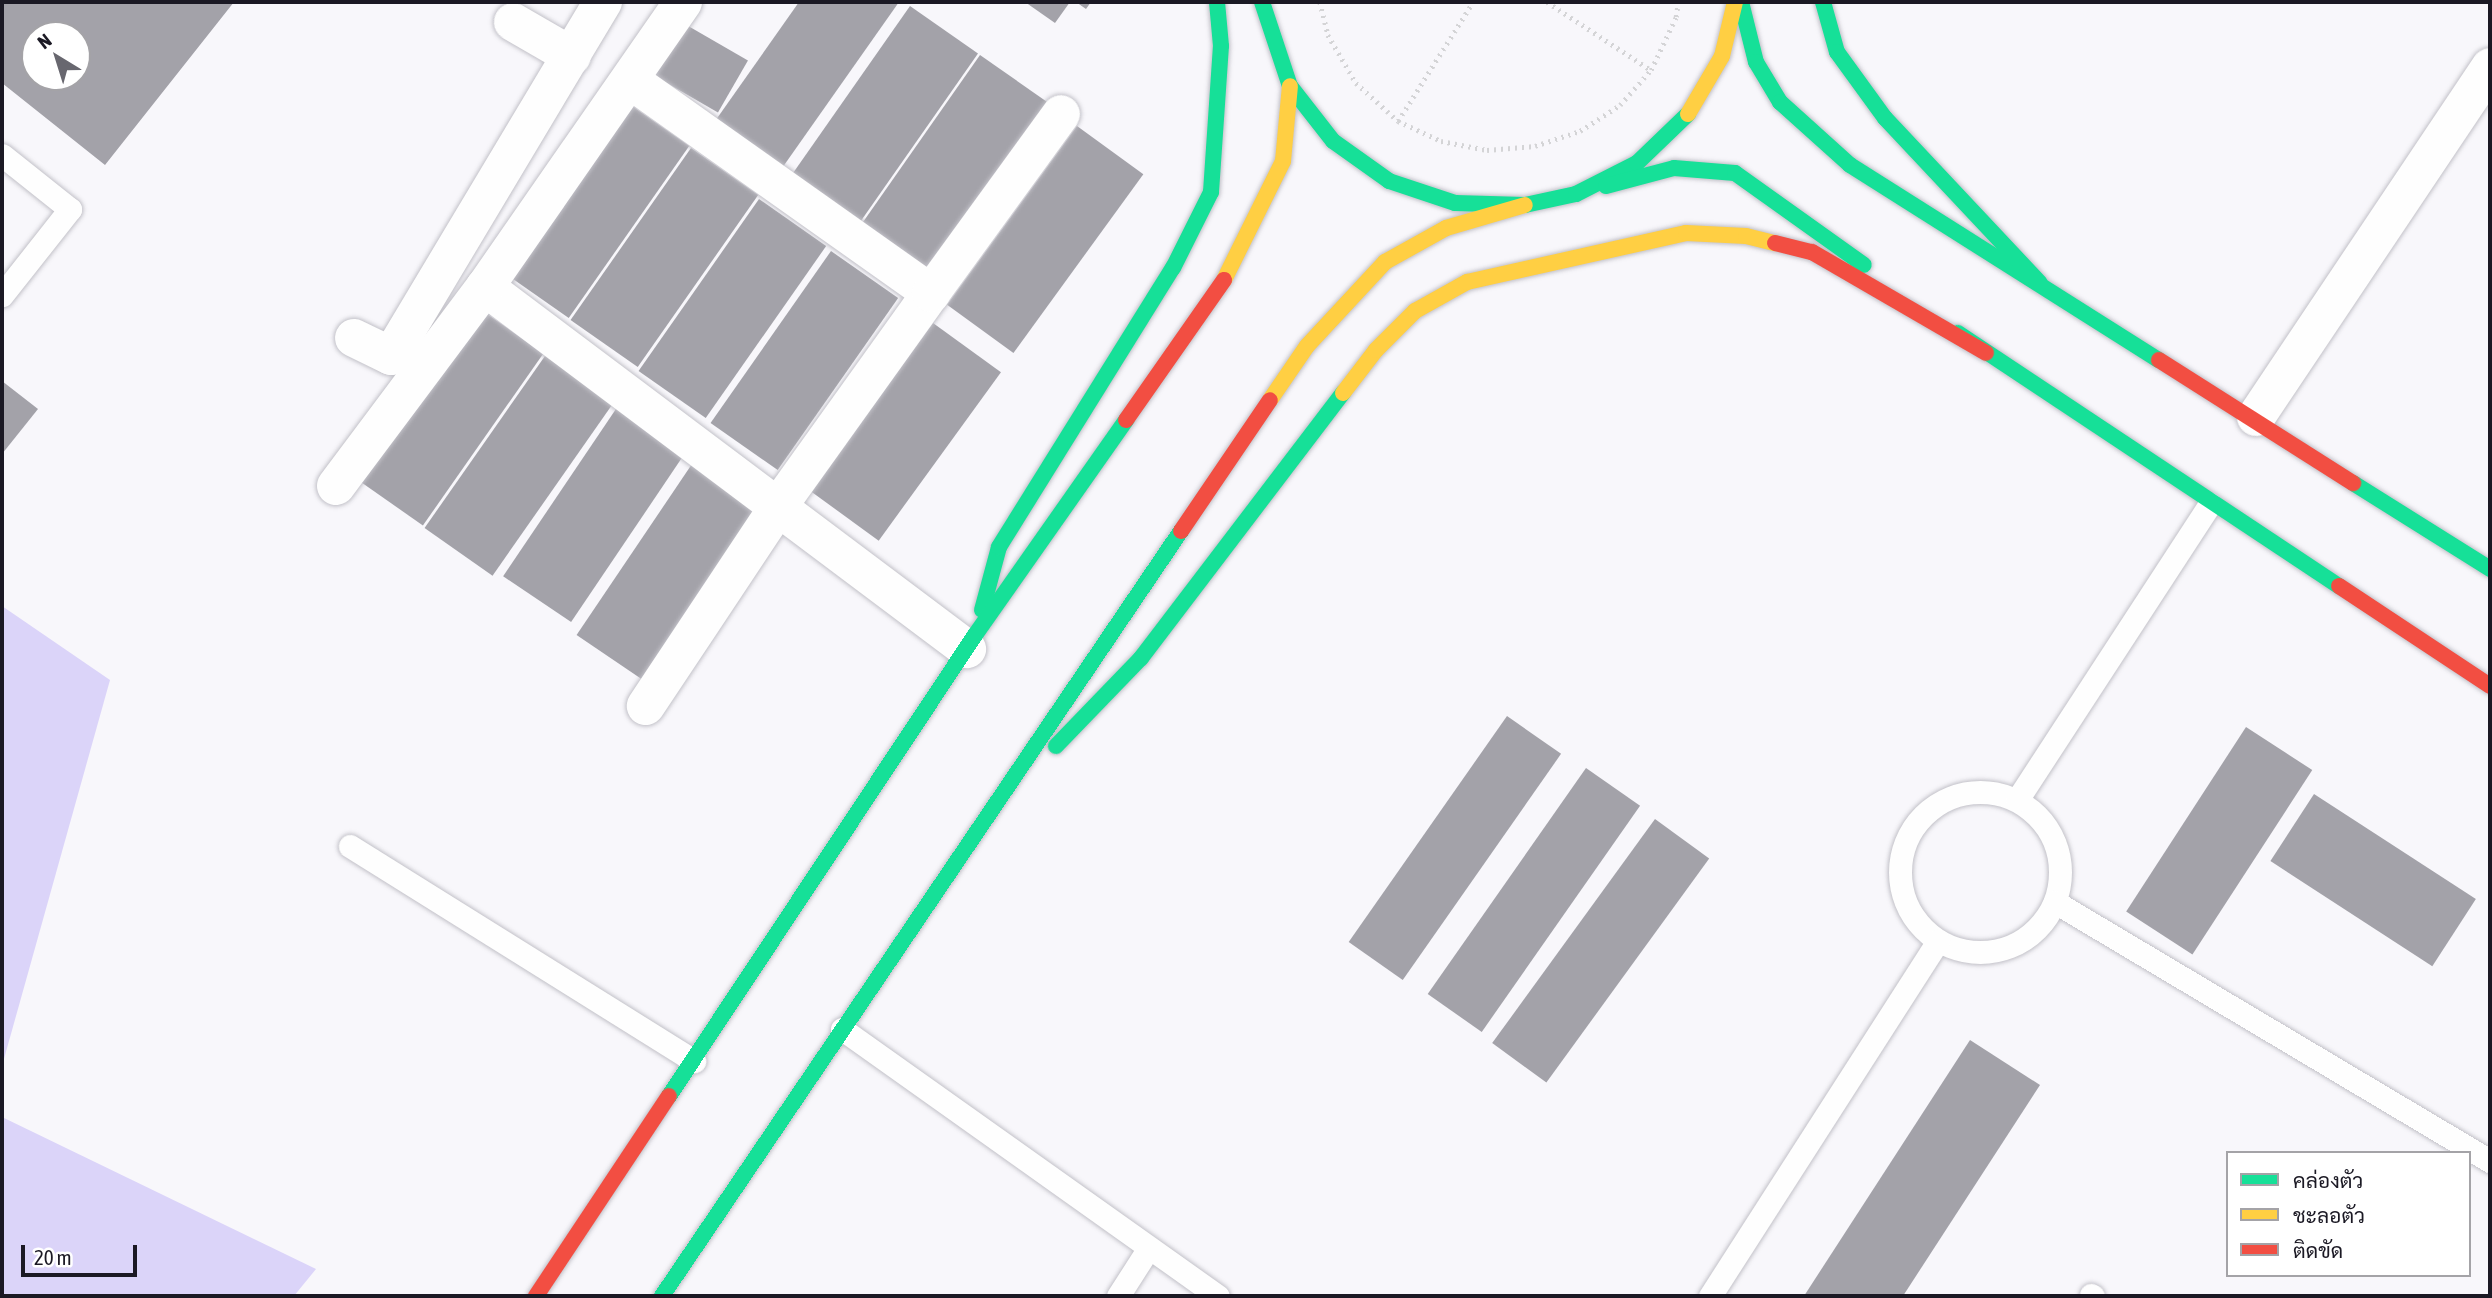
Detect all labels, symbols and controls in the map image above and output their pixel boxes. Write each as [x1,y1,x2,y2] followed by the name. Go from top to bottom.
[21,21,91,91] north arrow
[33,29,55,53] text: N
[2226,1151,2471,1277] legend
[2293,1168,2363,1192] text: คล่องตัว
[2293,1203,2365,1227] text: ชะลอตัว
[24,1232,140,1276] scale bar
[2293,1238,2343,1262] text: ติดขัด
[34,1245,72,1269] text: 20 m

